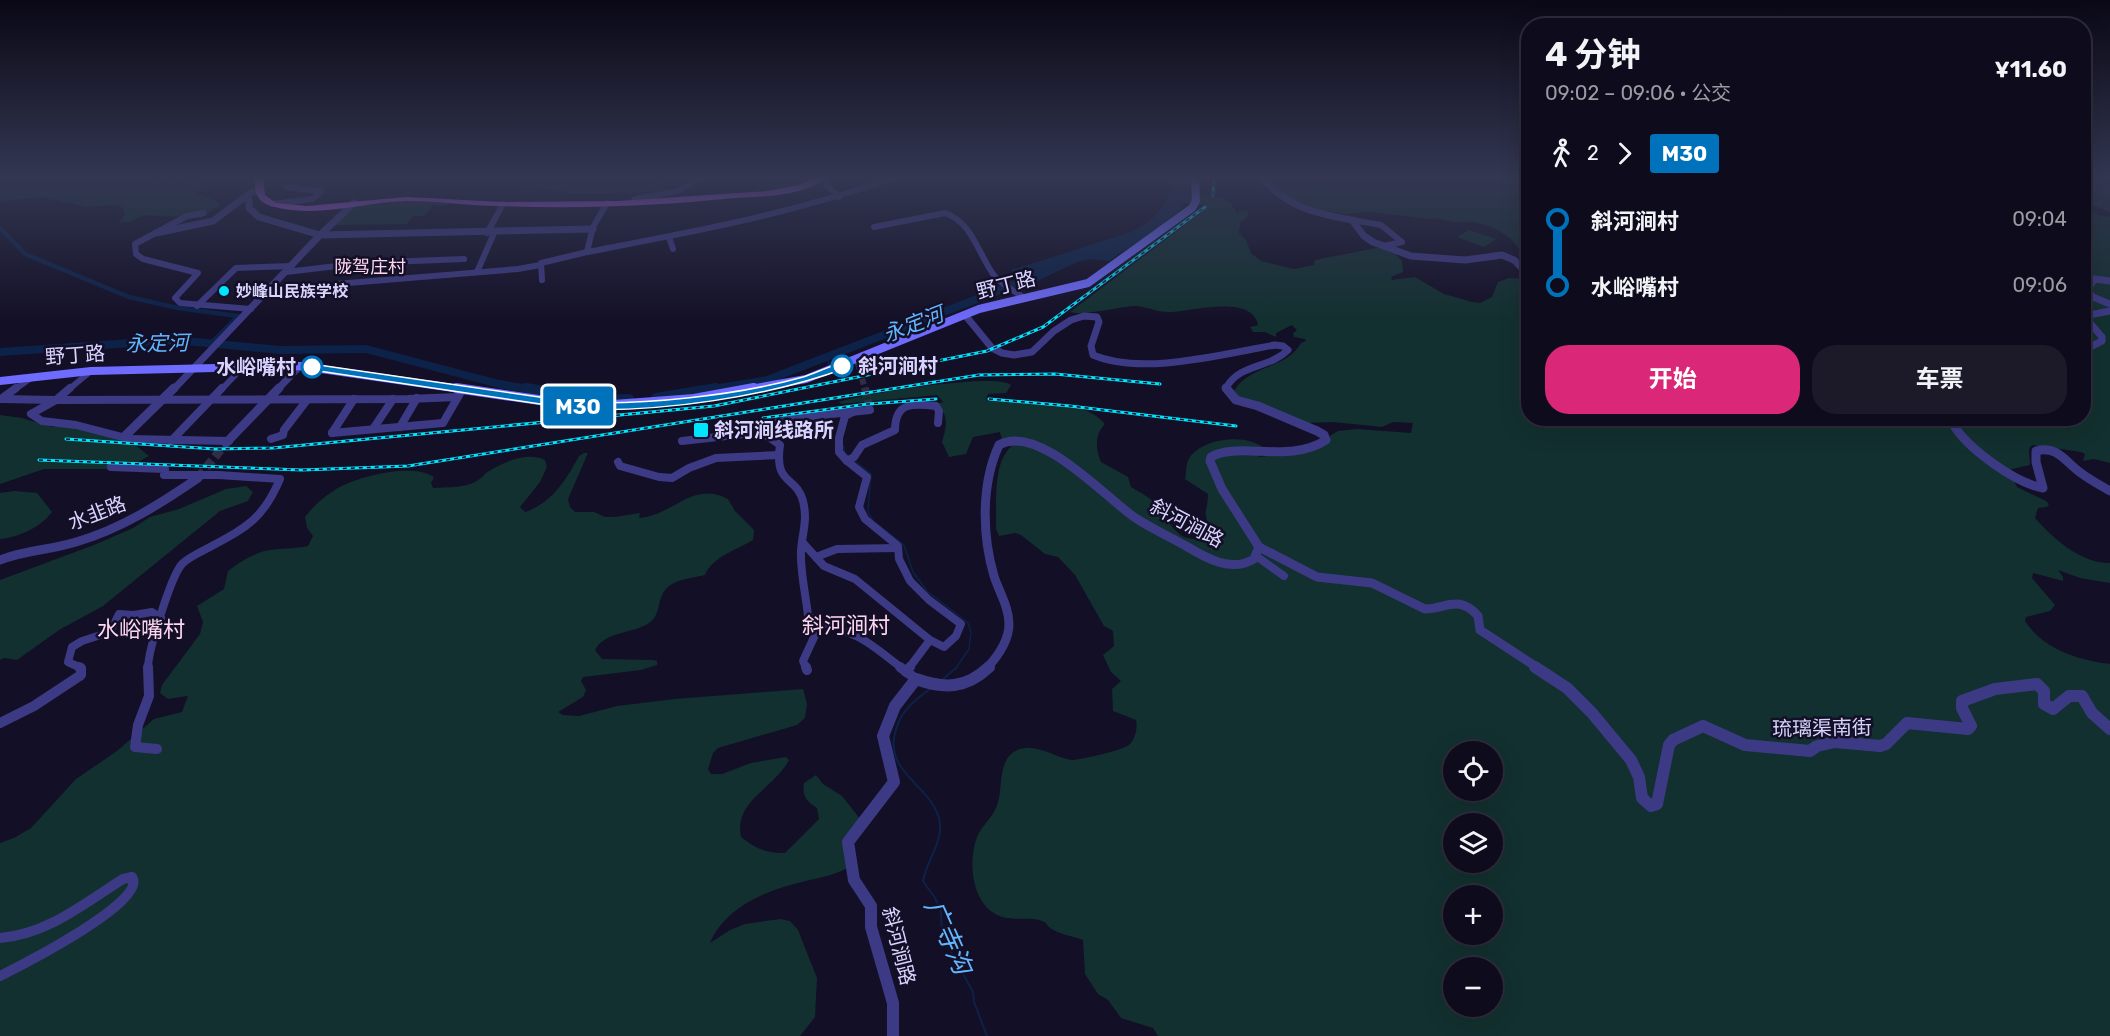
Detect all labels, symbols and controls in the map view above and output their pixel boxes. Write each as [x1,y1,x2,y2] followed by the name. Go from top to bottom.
[1545,35,1641,74] text: 4 分钟
[1995,56,2067,83] text: ¥11.60
[1545,81,1731,105] text: 09:02 – 09:06 · 公交
[1545,137,1578,170] icon: walk
[1608,137,1641,170] icon: forward
[1587,141,1599,165] text: 2
[1662,141,1707,166] text: M30
[2012,207,2067,231] text: 09:04
[1591,208,1679,235] text: 斜河涧村
[334,256,406,278] district label: 陇驾庄村
[974,266,1038,304] street label: 野丁路
[2013,273,2067,297] text: 09:06
[1591,274,1679,301] text: 水峪嘴村
[236,282,349,301] place label: 妙峰山民族学校
[217,284,231,298] marker: 妙峰山民族学校
[879,300,951,347] water label: 永定河
[125,330,193,356] water label: 永定河
[44,341,106,369] street label: 野丁路
[1545,345,1800,414] button: 开始
[1812,345,2067,414] button: 车票
[858,354,938,378] place label: 斜河涧村
[216,355,296,379] place label: 水峪嘴村
[831,355,853,377] marker: 斜河涧村
[301,356,323,378] marker: 水峪嘴村
[544,386,612,426] line badge: M30
[555,394,601,419] text: M30
[714,418,834,442] place label: 斜河涧线路所
[692,421,710,439] marker: 斜河涧线路所
[65,491,129,535] street label: 水韭路
[1146,494,1228,552] street label: 斜河涧路
[802,612,890,639] district label: 斜河涧村
[97,616,185,643] district label: 水峪嘴村
[1772,715,1872,741] street label: 琉璃渠南街
[1443,741,1503,1017] map controls
[1443,741,1503,801] button: locate
[1443,813,1503,873] button: layers
[1443,885,1503,945] button: +
[918,895,979,982] water label: 广寺沟
[878,904,920,988] street label: 斜河涧路
[1443,957,1503,1017] button: −

